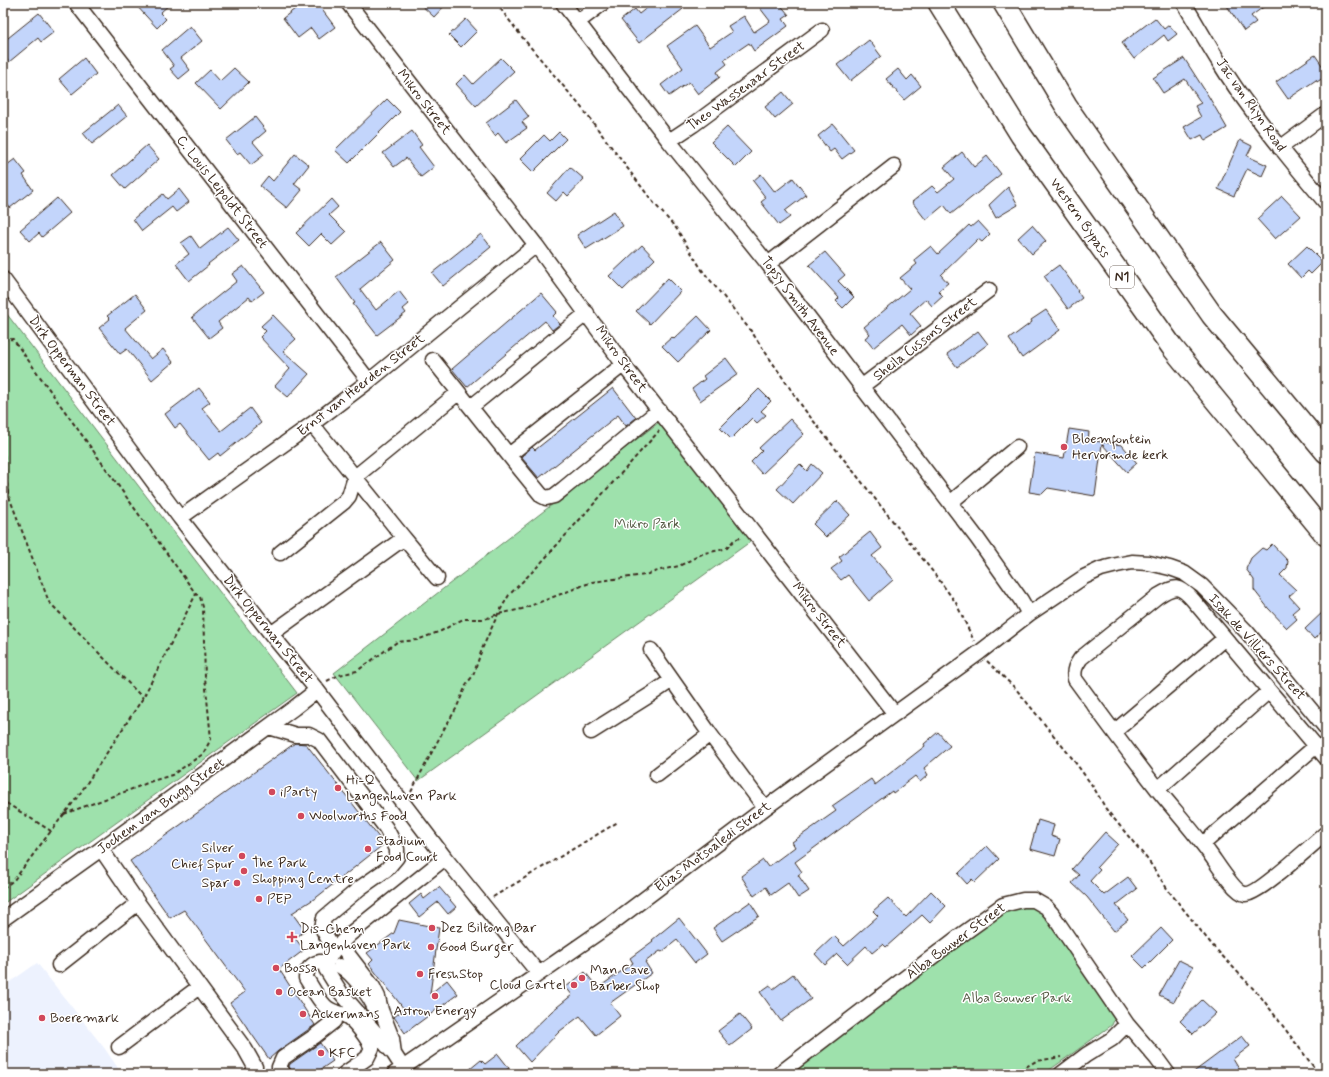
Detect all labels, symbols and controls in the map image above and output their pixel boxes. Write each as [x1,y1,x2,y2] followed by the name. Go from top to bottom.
[683,37,809,135] street label: Theo Wassenaar Street
[1212,55,1290,155] street label: Jac van Rhyn Road
[393,66,456,139] street label: Mikro Street
[172,132,272,252] street label: C. Louis Leipoldt Street
[1046,174,1114,262] street label: Western Bypass
[757,253,843,359] street label: Topsy Smith Avenue
[1110,266,1134,288] road number: N1
[869,292,981,385] street label: Sheila Cussons Street
[24,312,120,430] street label: Dirk Opperman Street
[591,322,652,397] street label: Mikro Street
[294,329,429,440] street label: Ernst van Heerden Street
[1072,430,1168,464] place label: Bloemfontein Hervormde kerk
[1059,442,1069,452] marker: Bloemfontein Hervormde kerk
[614,515,680,533] park label: Mikro Park
[219,571,317,687] street label: Dirk Opperman Street
[788,579,851,652] street label: Mikro Street
[1205,590,1310,704] street label: Isak de Villiers Street
[94,754,229,859] street label: Jochem van Brugg Street
[346,771,457,806] place label: Hi-Q Langenhoven Park
[280,783,317,801] place label: iParty
[333,783,343,793] marker: Hi-Q Langenhoven Park
[267,787,277,797] marker: iParty
[651,797,775,897] street label: Elias Motsoaledi Street
[309,807,407,825] place label: Woolworths Food
[296,811,306,821] marker: Woolworths Food
[376,832,438,866] place label: Stadium Food Court
[171,839,234,873] place label: Silver Chief Spur
[363,844,373,854] marker: Stadium Food Court
[237,851,247,861] marker: Silver Chief Spur
[252,854,354,888] place label: The Park Shopping Centre
[239,866,249,876] marker: The Park Shopping Centre
[201,874,229,892] place label: Spar
[232,878,242,888] marker: Spar
[267,890,292,908] place label: PEP
[254,894,264,904] marker: PEP
[903,899,1010,983] street label: Alba Bouwer Street
[440,919,537,937] place label: Dez Biltong Bar
[300,920,411,955] place label: Dis-Chem Langenhoven Park
[427,923,437,933] marker: Dez Biltong Bar
[287,932,297,942] marker: Dis-Chem Langenhoven Park
[439,938,514,958] place label: Good Burger
[426,942,436,952] marker: Good Burger
[284,959,318,977] place label: Bossa
[590,961,660,995] place label: Man Cave Barber Shop
[271,963,281,973] marker: Bossa
[428,965,483,983] place label: FreshStop
[415,969,425,979] marker: FreshStop
[577,973,587,983] marker: Man Cave Barber Shop
[490,976,566,994] place label: Cloud Cartel
[569,980,579,990] marker: Cloud Cartel
[287,983,372,1001] place label: Ocean Basket
[274,987,284,997] marker: Ocean Basket
[962,989,1072,1007] park label: Alba Bouwer Park
[430,991,440,1001] marker: Astron Energy
[393,1002,477,1020] place label: Astron Energy
[311,1005,380,1023] place label: Ackermans
[50,1009,119,1027] place label: Boeremark
[298,1009,308,1019] marker: Ackermans
[37,1013,47,1023] marker: Boeremark
[329,1044,355,1062] place label: KFC
[316,1048,326,1058] marker: KFC

